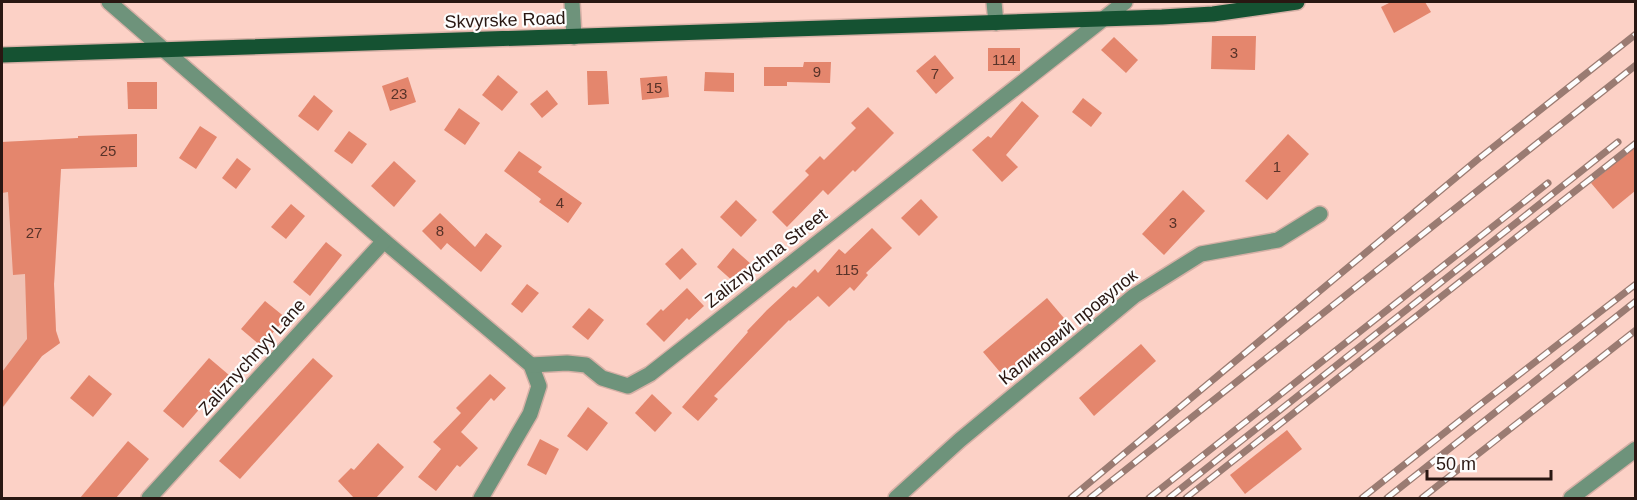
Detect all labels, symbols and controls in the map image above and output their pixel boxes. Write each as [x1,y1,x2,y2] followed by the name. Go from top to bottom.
[444,8,566,32] street label: Skvyrske Road
[1230,44,1238,61] house number: 3
[992,51,1016,68] house number: 114
[813,63,821,80] house number: 9
[931,65,939,82] house number: 7
[646,79,662,96] house number: 15
[391,85,407,102] house number: 23
[100,142,116,159] house number: 25
[1273,158,1281,175] house number: 1
[556,194,564,211] house number: 4
[701,204,831,312] street label: Zaliznychna Street
[1169,214,1177,231] house number: 3
[436,222,444,239] house number: 8
[26,224,42,241] house number: 27
[835,261,859,278] house number: 115
[995,265,1141,389] street label: Калиновий провулок
[195,295,309,419] street label: Zaliznychnyy Lane
[1427,443,1552,481] scale bar
[1436,454,1476,474] text: 50 m

